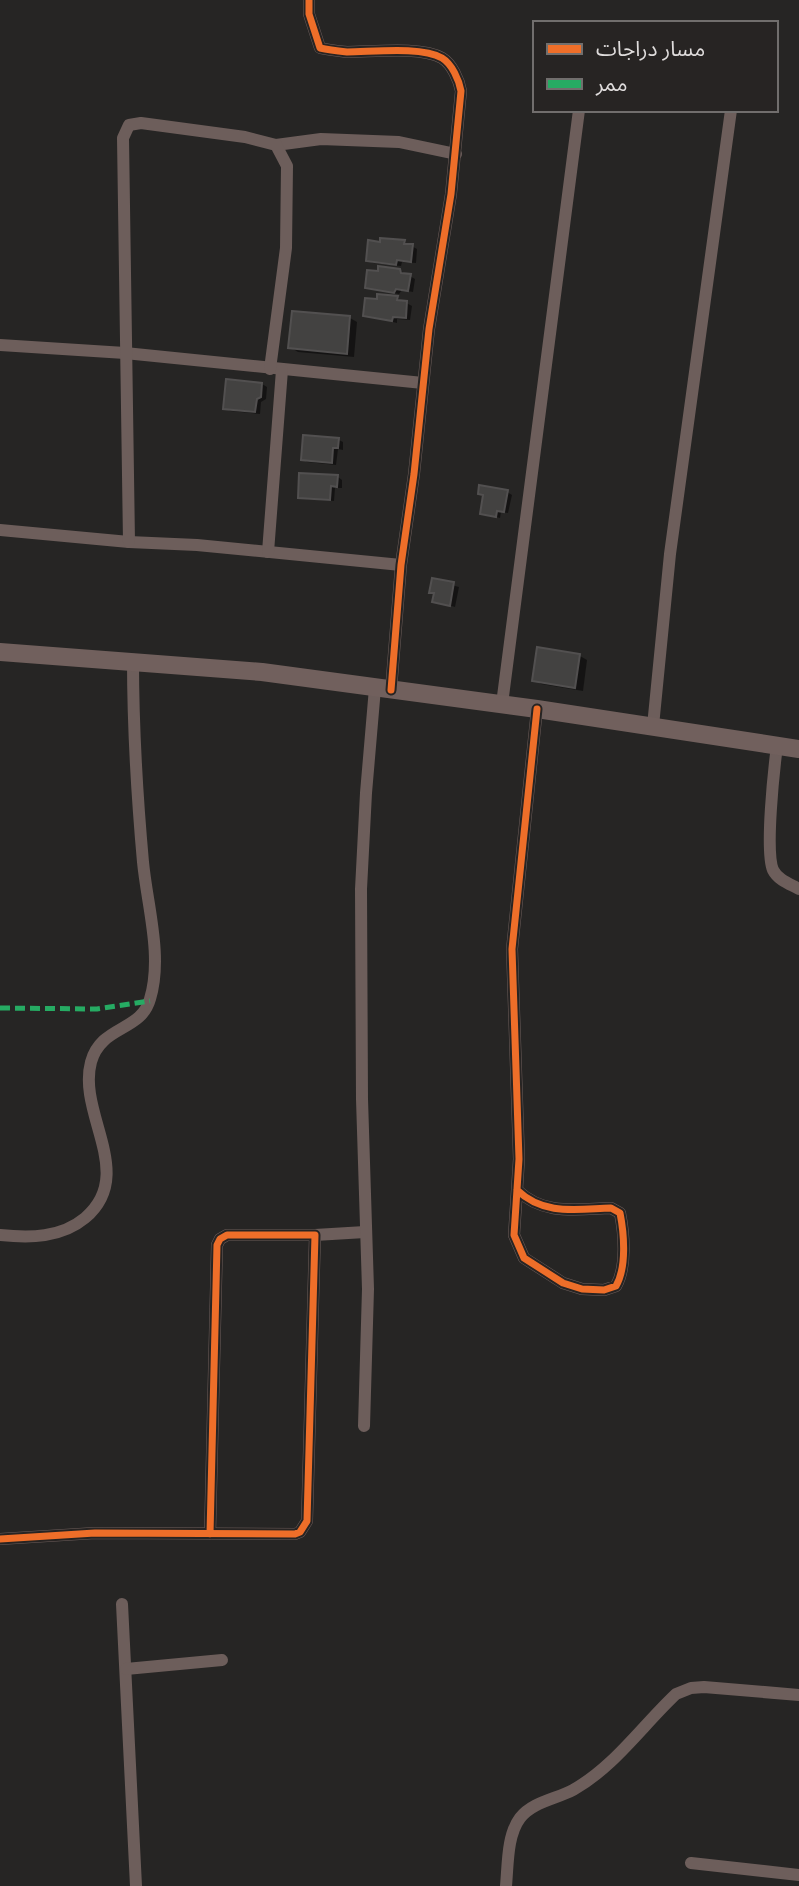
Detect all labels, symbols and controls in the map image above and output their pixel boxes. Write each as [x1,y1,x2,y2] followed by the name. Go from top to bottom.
[533,21,778,112] legend
[596,36,705,62] text: مسار دراجات
[595,71,627,97] text: ممر

